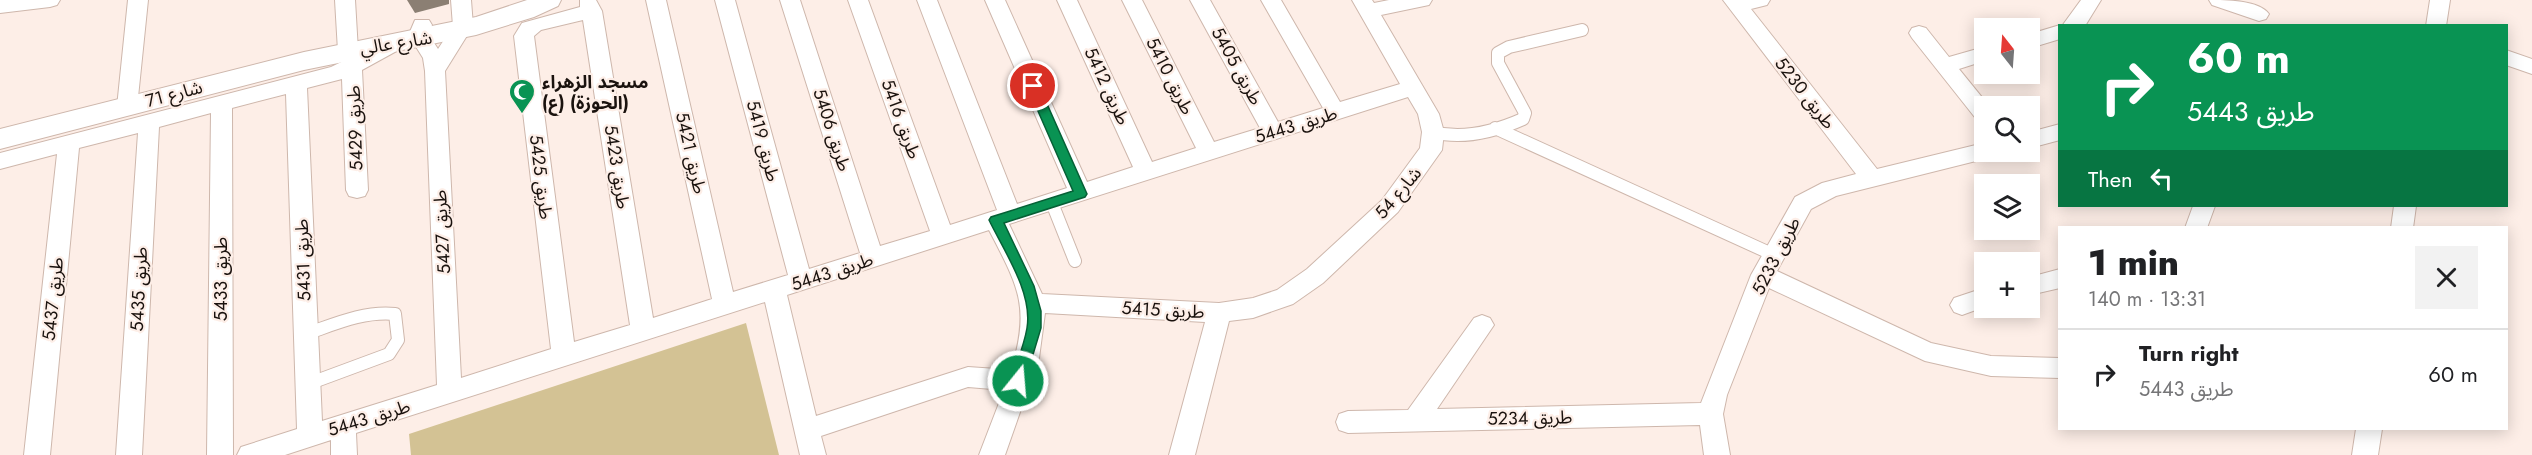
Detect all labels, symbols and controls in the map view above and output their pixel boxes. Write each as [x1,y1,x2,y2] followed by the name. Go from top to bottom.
[1974,18,2040,84] north arrow
[1974,18,2040,318] map controls
[1205,22,1269,110] street label: طريق 5405
[358,24,434,63] street label: شارع عالي
[2187,28,2290,89] text: 60 m
[1139,33,1201,119] street label: طريق 5410
[1078,43,1136,129] street label: طريق 5412
[2088,48,2166,126] icon: right
[1769,51,1841,135] street label: طريق 5230
[1007,60,1058,111] pin
[542,69,648,116] place label: مسجد الزهراء (ع) (الحوزة)
[1016,69,1049,102] icon: arrive
[143,74,206,115] street label: شارع 71
[875,75,927,163] street label: طريق 5416
[507,77,537,115] mosque icon: مسجد الزهراء (ع) (الحوزة)
[341,85,369,171] street label: طريق 5429
[806,85,858,175] street label: طريق 5406
[2187,92,2315,131] text: طريق 5443
[1974,96,2040,162] button: search
[740,97,786,185] street label: طريق 5419
[1252,100,1340,150] street label: طريق 5443
[669,110,713,196] street label: طريق 5421
[598,123,636,211] street label: طريق 5423
[523,133,559,221] street label: طريق 5425
[1368,161,1428,225] street label: شارع 54
[2145,162,2178,195] icon: left
[2088,163,2133,195] text: Then
[1974,174,2040,240] button: layers
[427,189,457,275] street label: طريق 5427
[1745,213,1807,299] street label: طريق 5233
[289,218,317,302] street label: طريق 5431
[2088,236,2179,288] text: 1 min
[208,237,234,321] street label: طريق 5433
[124,246,154,332] street label: طريق 5435
[788,246,876,298] street label: طريق 5443
[2415,246,2478,309] button: close
[1974,252,2040,318] button: +
[36,256,70,342] street label: طريق 5437
[2088,285,2206,314] text: 140 m · 13:31
[1121,295,1205,325] street label: طريق 5415
[2139,337,2239,369] text: Turn right
[986,349,1050,413] position arrow
[2088,358,2121,391] icon: right
[2428,358,2478,390] text: 60 m
[2139,375,2234,404] text: طريق 5443
[325,393,413,443] street label: طريق 5443
[1487,404,1573,432] street label: طريق 5234

